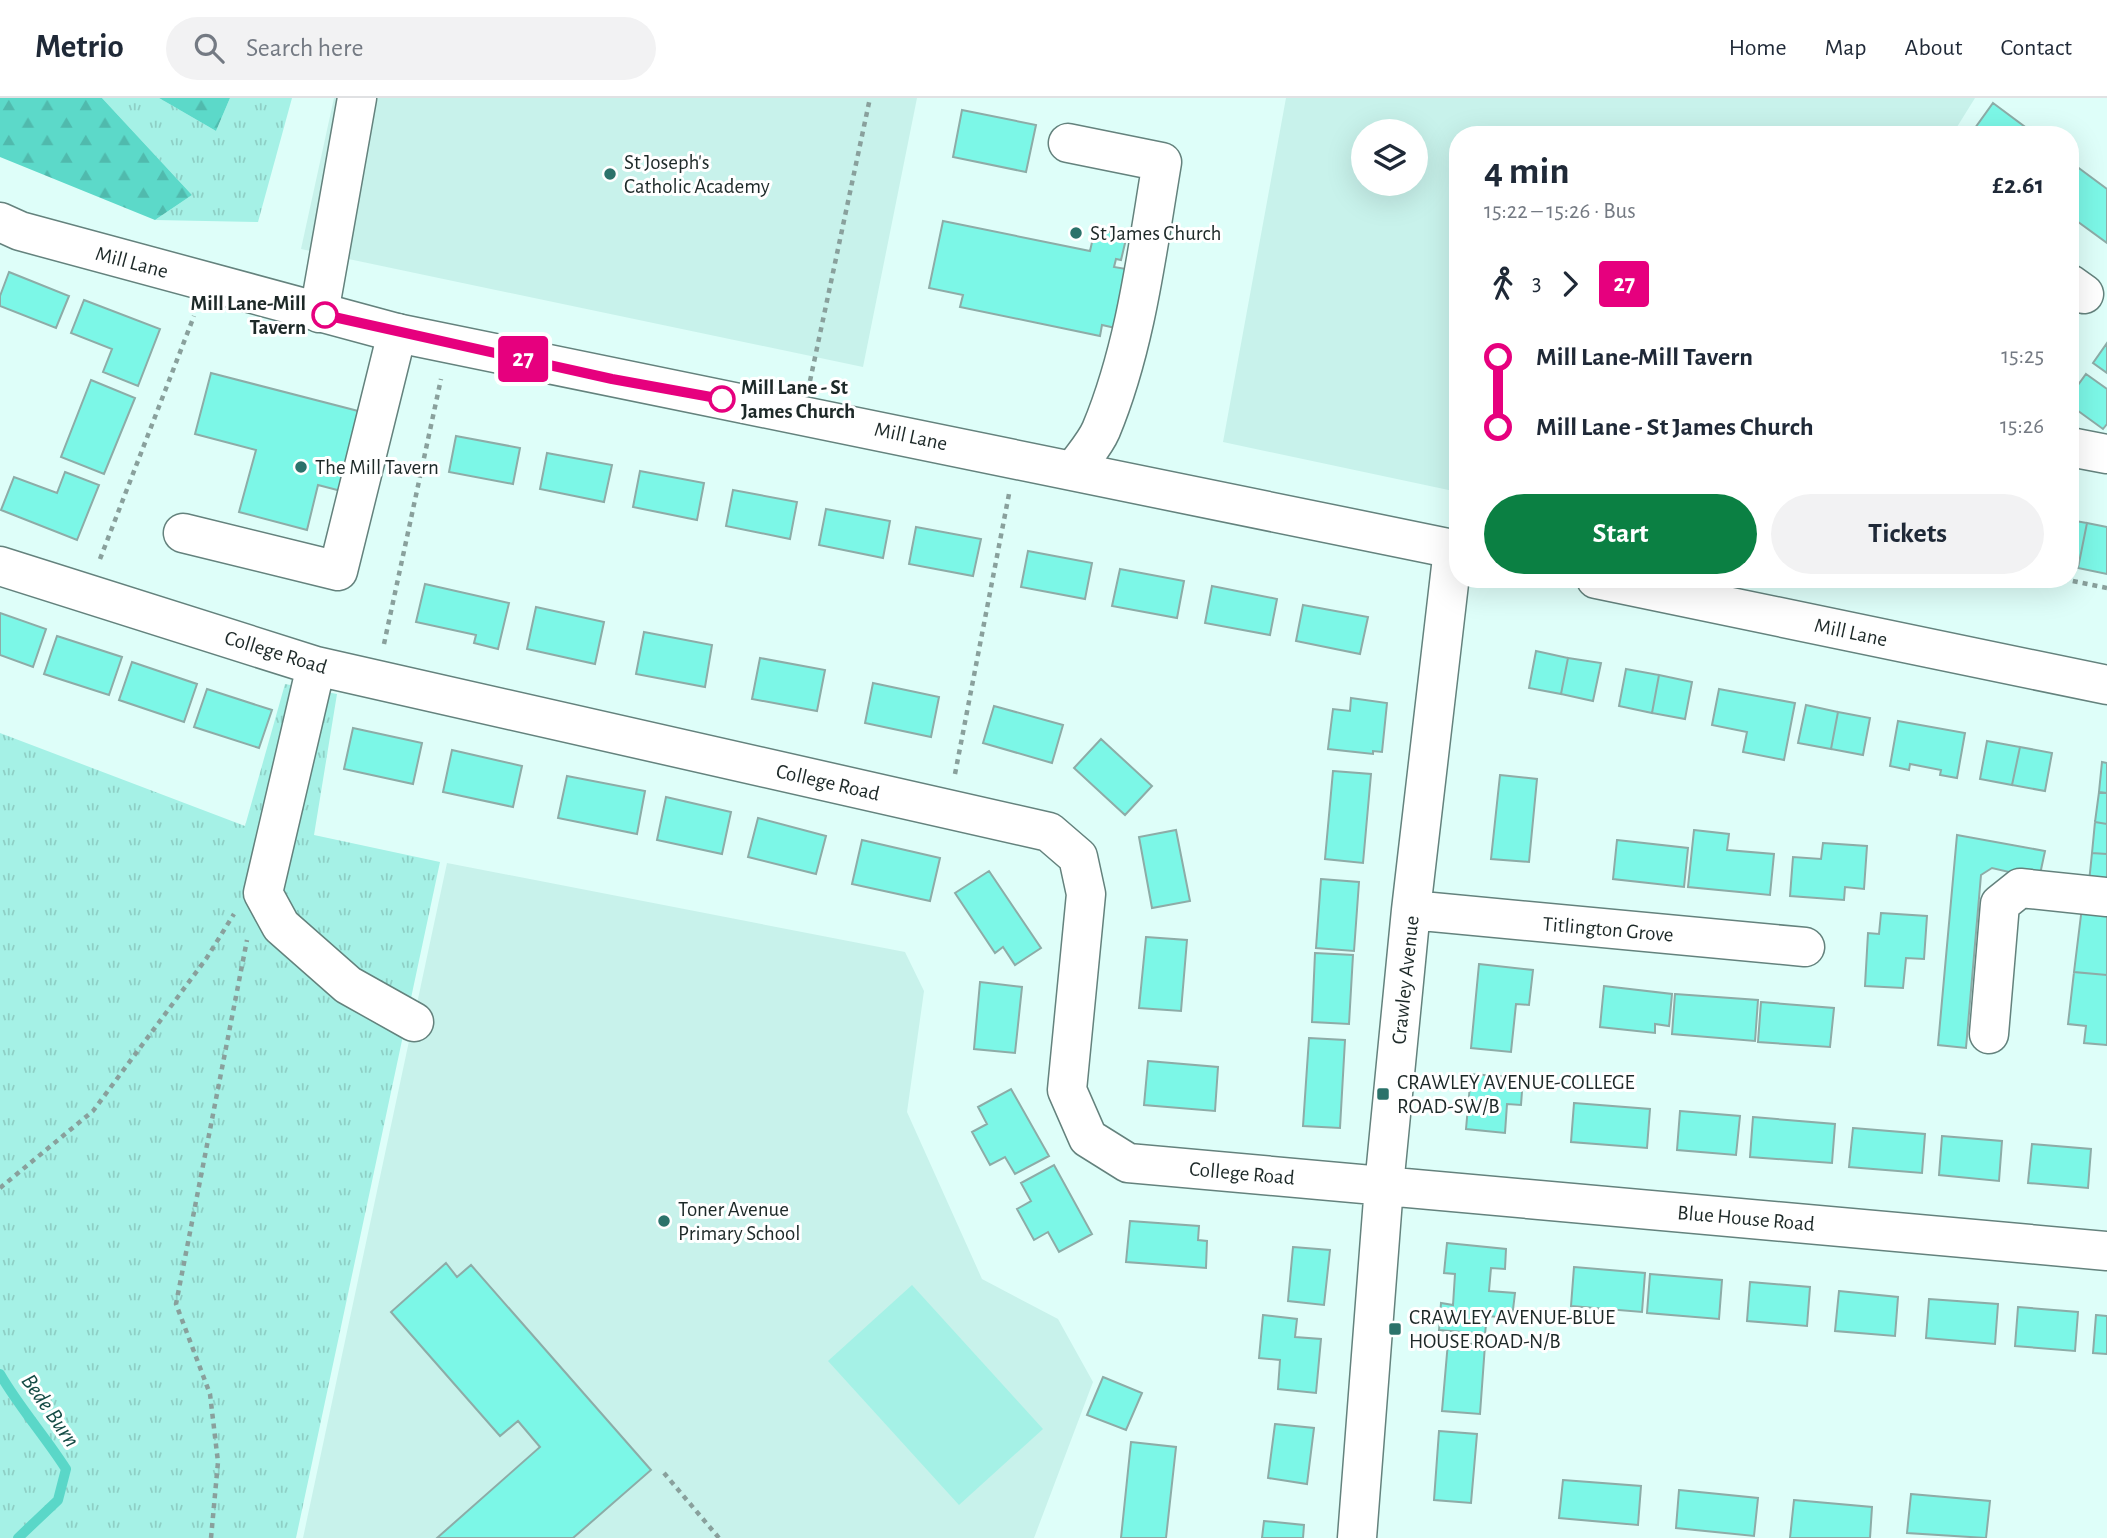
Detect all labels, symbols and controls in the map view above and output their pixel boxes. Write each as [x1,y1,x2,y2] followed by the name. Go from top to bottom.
[166,17,656,80] search box
[190,29,228,67] icon: search
[35,31,124,64] text: Metrio
[246,35,363,61] text: Search here
[1729,36,1787,60] text: Home
[1825,36,1867,60] text: Map
[1905,36,1962,60] text: About
[2000,36,2072,60] text: Contact
[1351,119,1428,196] map controls
[1351,119,1428,196] button: layers
[624,152,770,197] place label: St Joseph's Catholic Academy
[1484,153,1570,191] text: 4 min
[602,166,618,182] marker: St Joseph's Catholic Academy
[1992,172,2044,198] text: £2.61
[1484,200,1636,223] text: 15:22 – 15:26 · Bus
[1090,223,1221,244] place label: St James Church
[1068,225,1084,241] marker: St James Church
[93,243,170,282] street label: Mill Lane
[1484,265,1522,303] icon: walk
[1551,265,1589,303] icon: forward
[1532,272,1541,295] text: 3
[1613,272,1635,296] text: 27
[190,293,306,338] place label: Mill Lane-Mill Tavern
[312,302,338,328] marker: Mill Lane-Mill Tavern
[491,336,554,382] line badge: 27
[1536,344,1753,370] text: Mill Lane-Mill Tavern
[2001,345,2044,368] text: 15:25
[512,347,534,371] text: 27
[741,377,855,422] place label: Mill Lane - St James Church
[709,386,735,412] marker: Mill Lane - St James Church
[1536,414,1814,440] text: Mill Lane - St James Church
[2000,415,2044,438] text: 15:26
[872,418,949,454] street label: Mill Lane
[315,457,439,478] place label: The Mill Tavern
[293,459,309,475] marker: The Mill Tavern
[1484,494,1757,574] button: Start
[1771,494,2044,574] button: Tickets
[1812,614,1889,650] street label: Mill Lane
[222,627,330,678] street label: College Road
[774,760,882,805] street label: College Road
[1542,913,1674,946] street label: Titlington Grove
[1388,915,1423,1045] street label: Crawley Avenue
[1397,1072,1635,1117] place label: CRAWLEY AVENUE-COLLEGE ROAD-SW/B
[1375,1086,1391,1102] marker: CRAWLEY AVENUE-COLLEGE ROAD-SW/B
[1188,1158,1296,1189] street label: College Road
[678,1199,801,1244] place label: Toner Avenue Primary School
[1676,1202,1816,1235] street label: Blue House Road
[656,1213,672,1229] marker: Toner Avenue Primary School
[1409,1307,1615,1352] place label: CRAWLEY AVENUE-BLUE HOUSE ROAD-N/B
[1387,1321,1403,1337] marker: CRAWLEY AVENUE-BLUE HOUSE ROAD-N/B
[16,1370,83,1452] water label: Bede Burn

